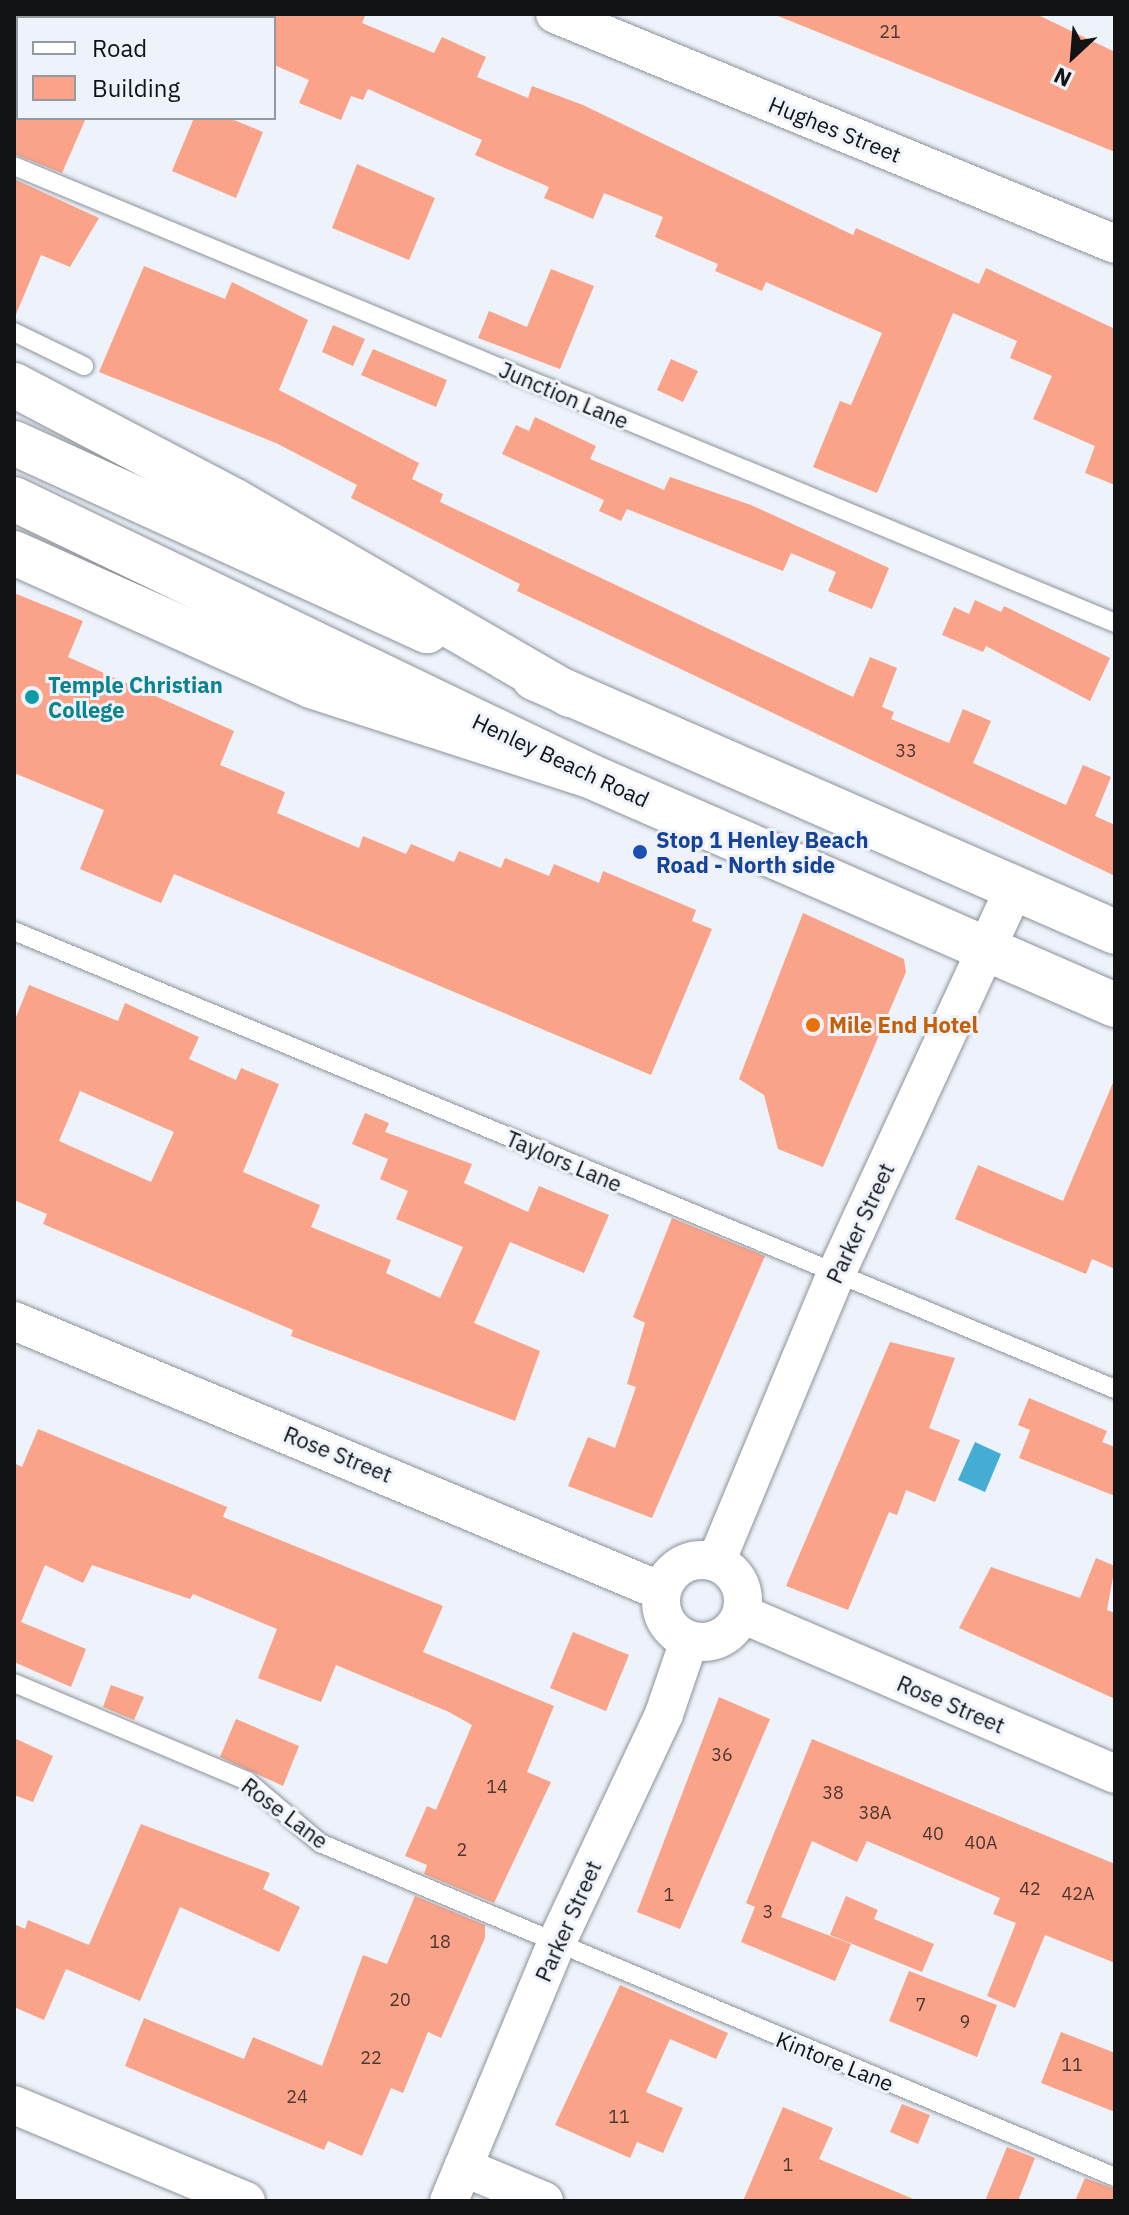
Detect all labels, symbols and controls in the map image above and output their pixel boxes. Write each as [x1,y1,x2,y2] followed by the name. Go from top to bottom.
[16,16,276,120] legend
[1033,16,1113,96] north arrow
[879,21,901,43] house number: 21
[92,32,147,64] text: Road
[1049,61,1076,95] text: N
[92,72,180,104] text: Building
[765,90,905,168] street label: Hughes Street
[495,356,633,434] street label: Junction Lane
[48,671,223,722] place label: Temple Christian College
[23,688,41,706] marker: Temple Christian College
[469,708,653,812] street label: Henley Beach Road
[895,740,917,762] house number: 33
[656,826,869,878] place label: Stop 1 Henley Beach Road - North side
[631,843,649,861] marker: Stop 1 Henley Beach Road - North side
[829,1012,978,1038] place label: Mile End Hotel
[804,1016,822,1034] marker: Mile End Hotel
[502,1125,626,1197] street label: Taylors Lane
[821,1159,899,1287] street label: Parker Street
[280,1420,396,1488] street label: Rose Street
[893,1669,1009,1739] street label: Rose Street
[711,1744,733,1766] house number: 36
[237,1772,333,1854] street label: Rose Lane
[486,1776,508,1798] house number: 14
[822,1782,844,1804] house number: 38
[858,1802,892,1824] house number: 38A
[922,1823,944,1845] house number: 40
[964,1832,998,1854] house number: 40A
[457,1839,467,1861] house number: 2
[530,1856,606,1986] street label: Parker Street
[1019,1878,1041,1900] house number: 42
[1061,1883,1095,1905] house number: 42A
[664,1884,674,1906] house number: 1
[763,1901,773,1923] house number: 3
[429,1931,451,1953] house number: 18
[389,1989,411,2011] house number: 20
[916,1994,926,2016] house number: 7
[960,2011,970,2033] house number: 9
[772,2025,898,2097] street label: Kintore Lane
[360,2047,382,2069] house number: 22
[1061,2054,1083,2076] house number: 11
[286,2086,308,2108] house number: 24
[608,2106,630,2128] house number: 11
[783,2154,793,2176] house number: 1

